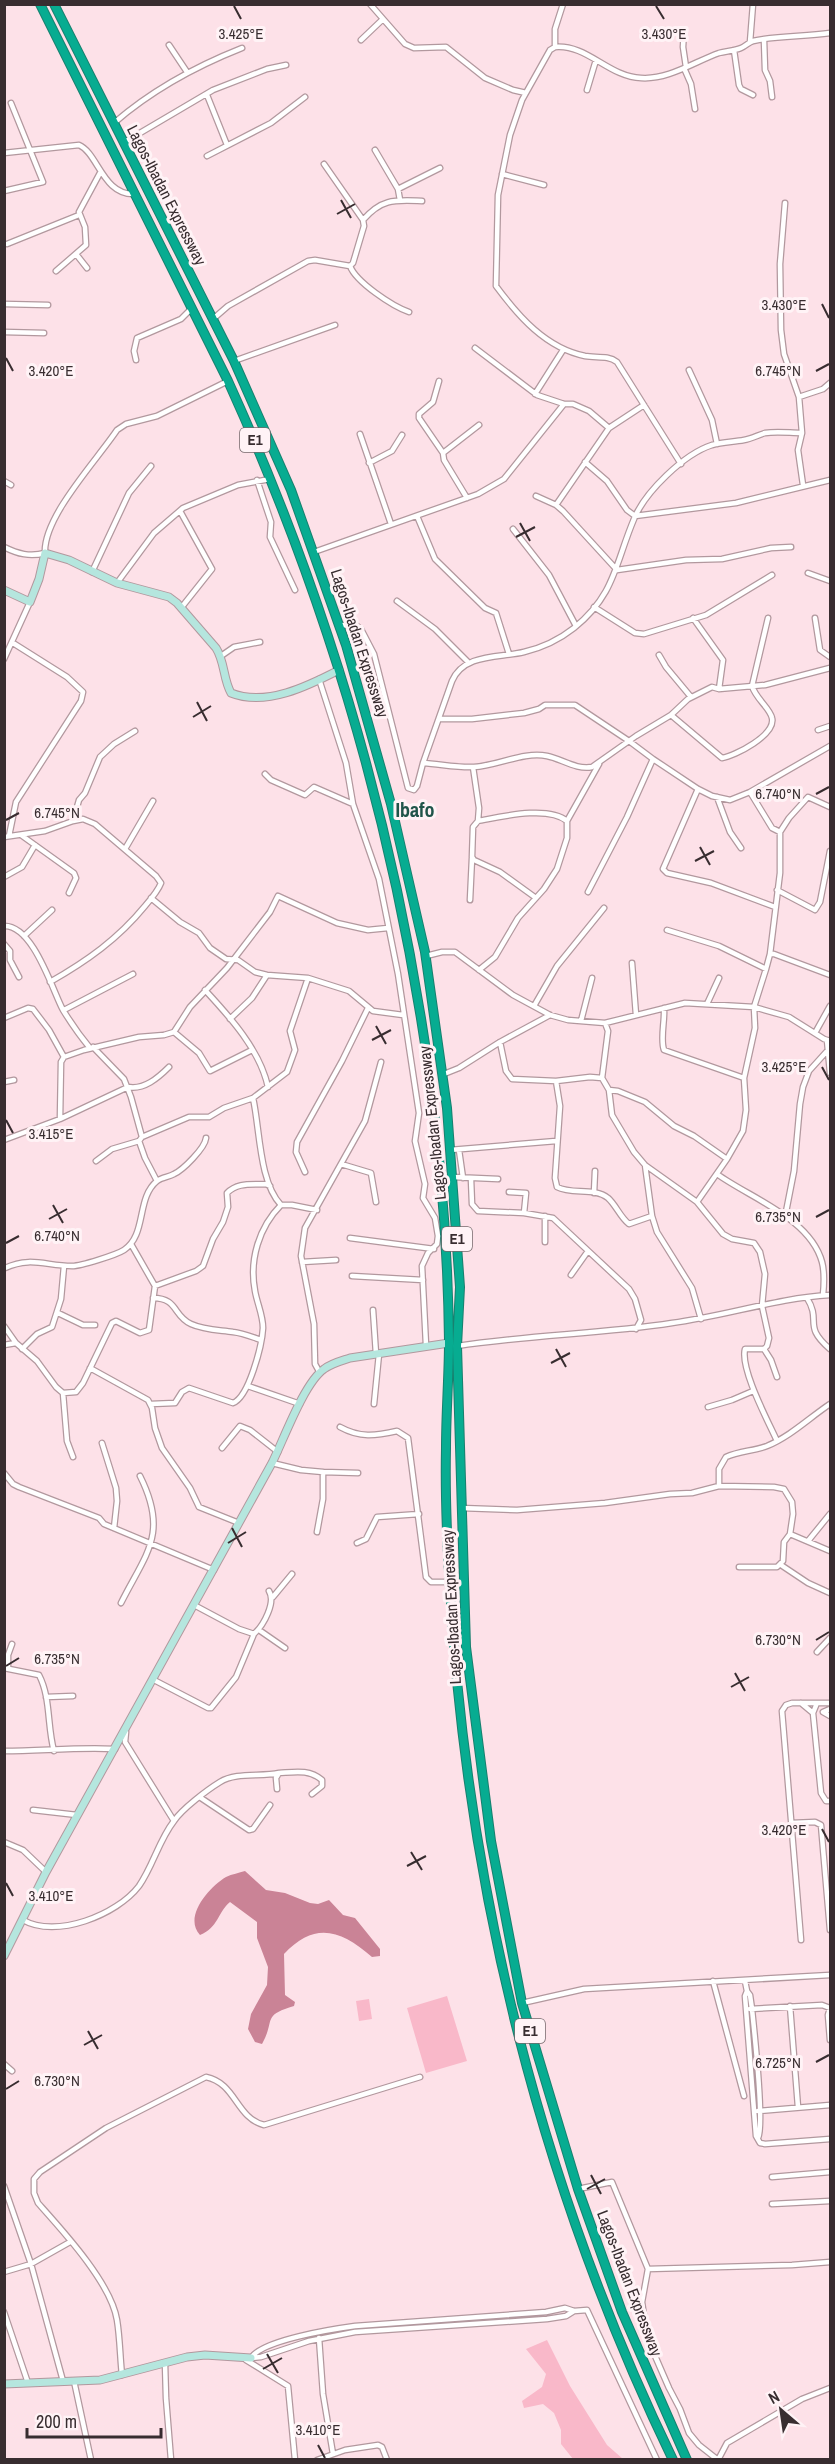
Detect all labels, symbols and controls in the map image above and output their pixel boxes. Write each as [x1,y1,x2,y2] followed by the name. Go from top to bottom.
[219,23,264,44] text: 3.425°E
[642,23,687,44] text: 3.430°E
[122,121,212,269] street label: Lagos-Ibadan Expressway
[762,294,807,315] text: 3.430°E
[29,360,74,381] text: 3.420°E
[755,360,801,381] text: 6.745°N
[240,428,270,452] road number: E1
[326,566,394,720] street label: Lagos-Ibadan Expressway
[755,783,801,804] text: 6.740°N
[395,796,435,823] district label: Ibafo
[34,802,80,823] text: 6.745°N
[413,1045,451,1201] street label: Lagos-Ibadan Expressway
[762,1056,807,1077] text: 3.425°E
[29,1123,74,1144] text: 3.415°E
[755,1206,801,1227] text: 6.735°N
[34,1225,80,1246] text: 6.740°N
[442,1227,472,1251] road number: E1
[436,1529,466,1685] street label: Lagos-Ibadan Expressway
[755,1629,801,1650] text: 6.730°N
[34,1648,80,1669] text: 6.735°N
[762,1819,807,1840] text: 3.420°E
[29,1885,74,1906] text: 3.410°E
[515,2019,545,2043] road number: E1
[755,2052,801,2073] text: 6.725°N
[34,2070,80,2091] text: 6.730°N
[592,2207,668,2360] street label: Lagos-Ibadan Expressway
[751,2380,811,2440] north arrow
[764,2385,783,2409] text: N
[27,2401,160,2439] scale bar
[36,2409,77,2434] text: 200 m
[296,2419,341,2440] text: 3.410°E

